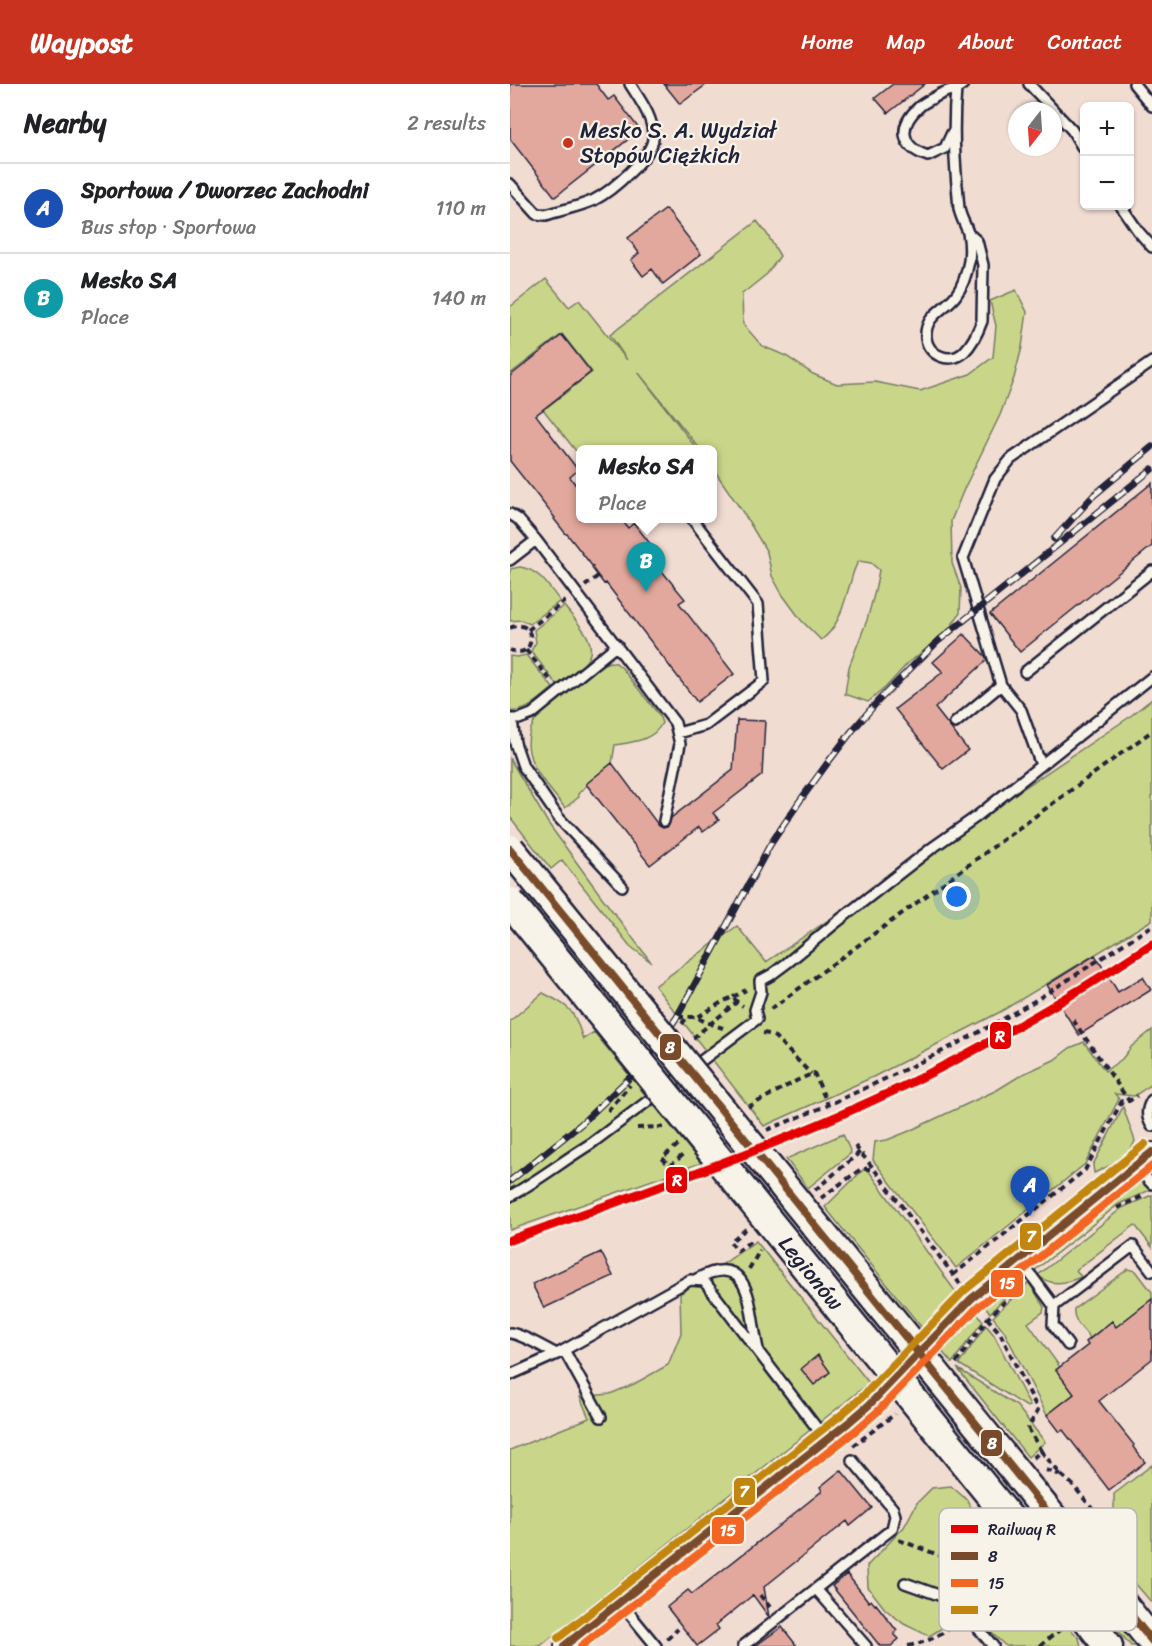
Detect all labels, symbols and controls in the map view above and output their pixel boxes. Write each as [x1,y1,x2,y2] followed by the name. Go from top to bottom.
[30,18,133,67] text: Waypost
[801,23,853,61] text: Home
[886,23,925,61] text: Map
[958,23,1015,61] text: About
[1048,23,1122,61] text: Contact
[24,100,106,146] text: Nearby
[1008,102,1062,156] north arrow
[1080,102,1134,210] map controls
[1080,102,1134,156] button: +
[407,106,486,141] text: 2 results
[580,111,778,175] place label: Mesko S. A. Wydział Stopów Ciężkich
[561,136,575,150] marker: Mesko S. A. Wydział Stopów Ciężkich
[1080,156,1134,210] button: −
[81,171,369,210] text: Sportowa / Dworzec Zachodni
[37,191,50,226] text: A
[436,191,486,226] text: 110 m
[81,210,256,245] text: Bus stop · Sportowa
[81,261,177,300] text: Mesko SA
[37,281,50,316] text: B
[432,281,486,316] text: 140 m
[81,300,129,335] text: Place
[576,445,717,523] popup
[598,447,695,486] text: Mesko SA
[598,486,647,521] text: Place
[626,542,666,592] pin: B
[942,882,971,911] your location
[989,1021,1012,1050] line badge: R
[994,1022,1005,1051] text: R
[659,1033,682,1061] line badge: 8
[664,1033,675,1062] text: 8
[665,1166,688,1194] line badge: R
[671,1166,682,1195] text: R
[1010,1166,1050,1216] pin: A
[1019,1222,1042,1251] line badge: 7
[1026,1222,1037,1251] text: 7
[768,1227,854,1319] street label: Legionów
[990,1269,1024,1298] line badge: 15
[999,1269,1016,1298] text: 15
[980,1429,1003,1457] line badge: 8
[986,1429,997,1458] text: 8
[733,1477,756,1506] line badge: 7
[739,1477,750,1506] text: 7
[939,1508,1137,1631] legend
[988,1515,1056,1544] text: Railway R
[711,1516,745,1545] line badge: 15
[720,1516,737,1545] text: 15
[988,1542,998,1571] text: 8
[988,1569,1005,1598] text: 15
[988,1596,998,1625] text: 7

